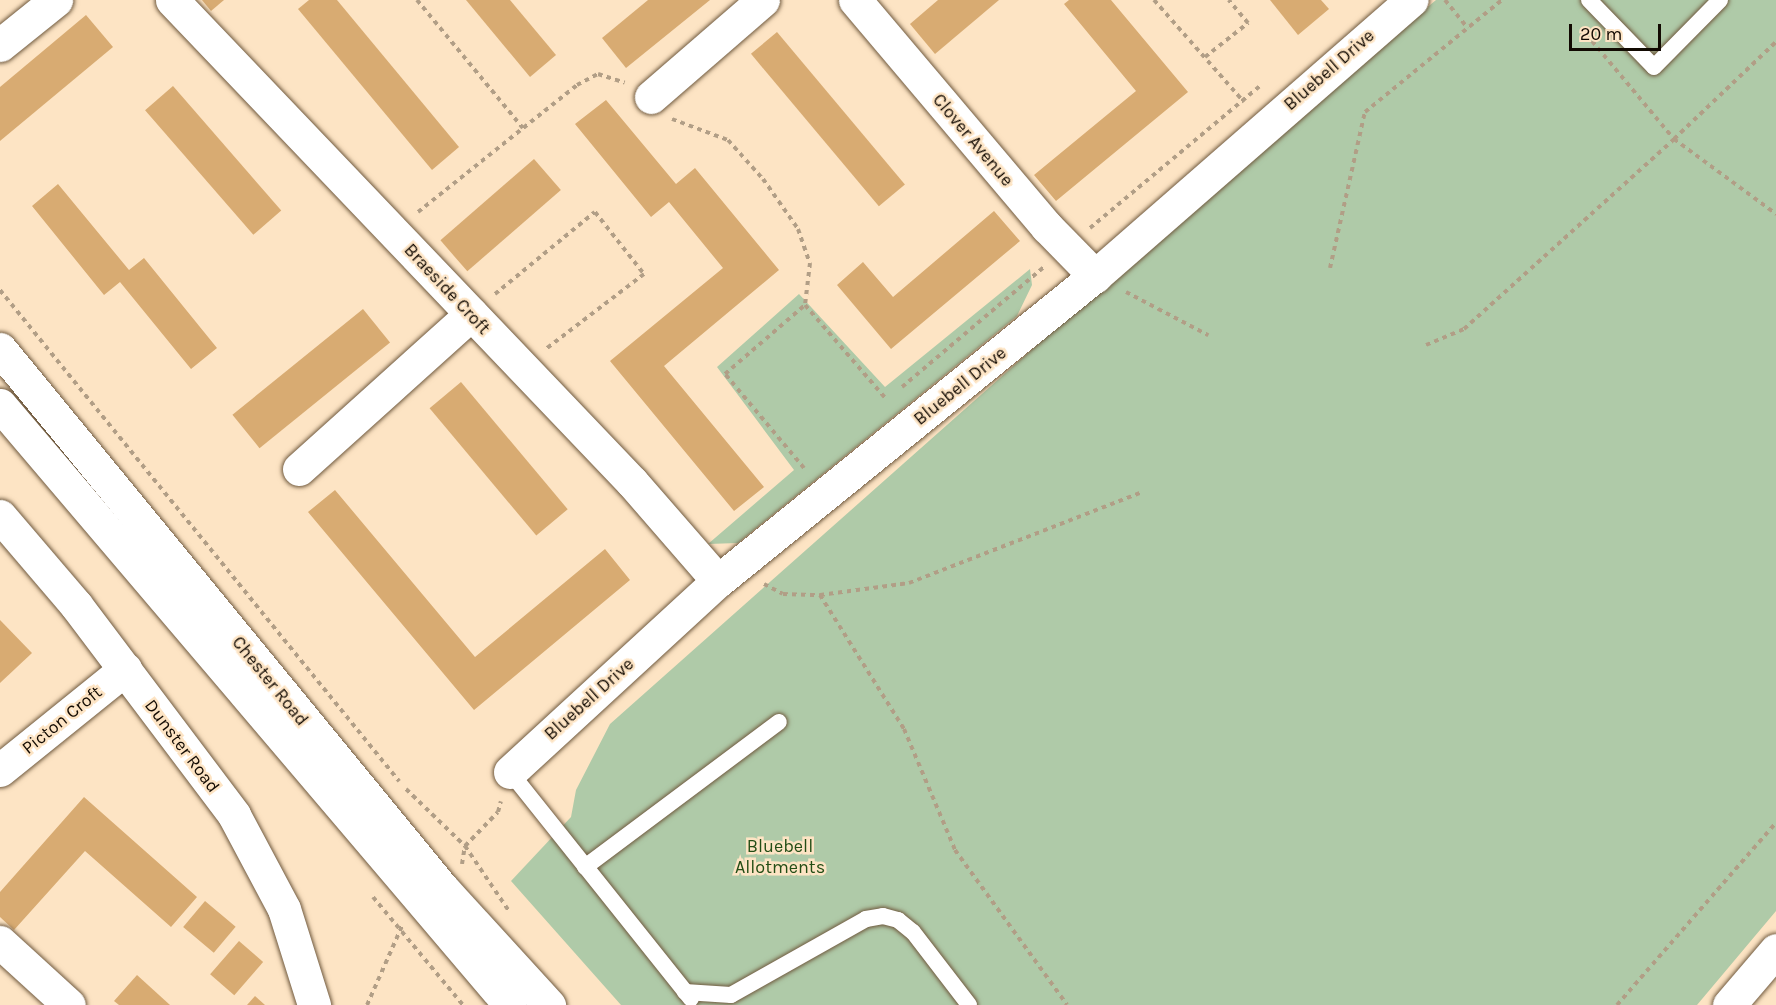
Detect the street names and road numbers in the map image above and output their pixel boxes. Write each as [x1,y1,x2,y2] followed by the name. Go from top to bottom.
[1279,25,1379,115] street label: Bluebell Drive
[928,89,1018,191] street label: Clover Avenue
[399,239,495,339] street label: Braeside Croft
[909,342,1011,430] street label: Bluebell Drive
[227,632,313,730] street label: Chester Road
[540,653,638,745] street label: Bluebell Drive
[18,681,106,759] street label: Picton Croft
[140,695,224,797] street label: Dunster Road

